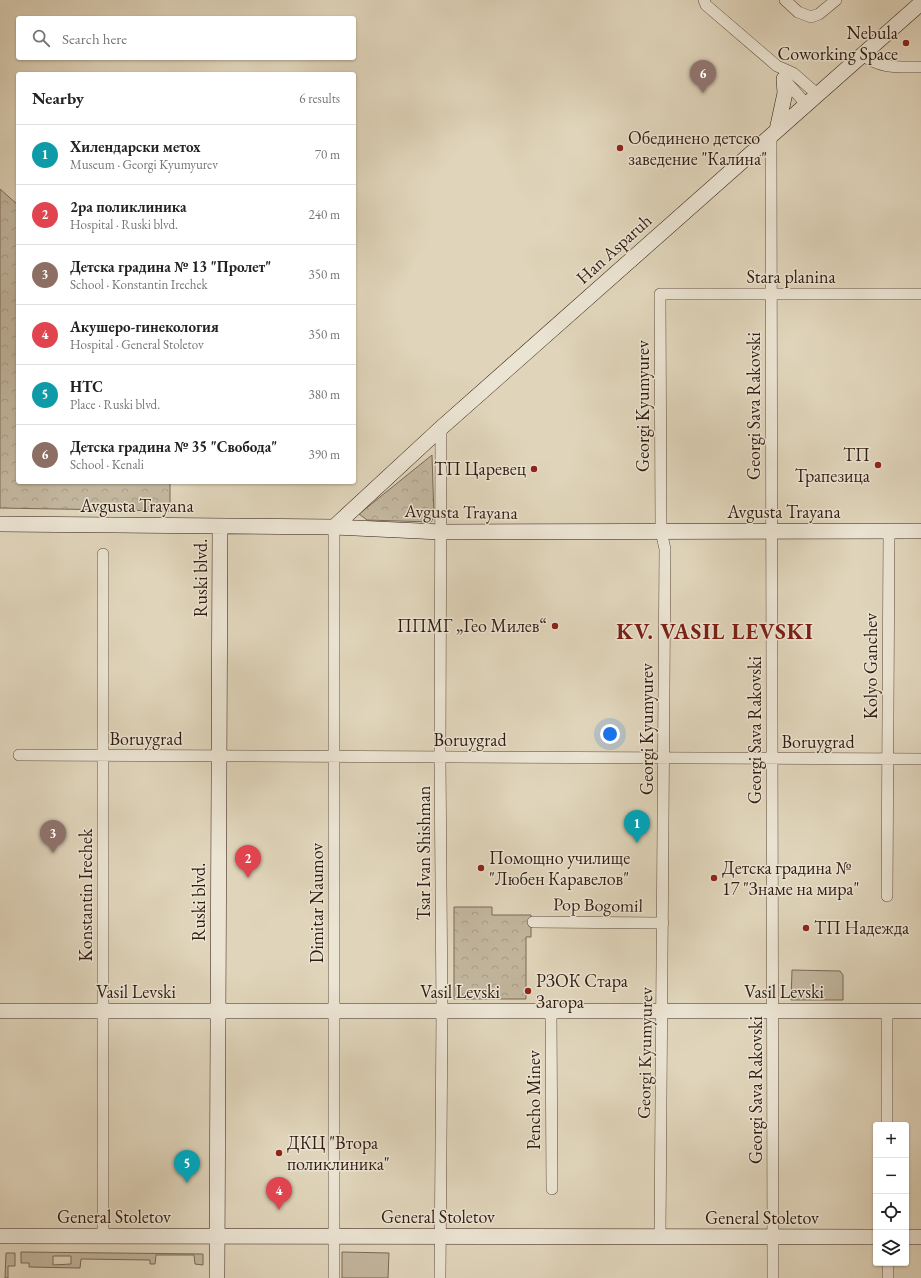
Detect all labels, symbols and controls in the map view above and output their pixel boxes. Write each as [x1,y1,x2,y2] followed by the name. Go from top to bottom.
[16,16,356,60] search box
[777,21,899,65] place label: Nebula Coworking Space
[30,27,52,49] icon: search
[62,29,127,48] text: Search here
[901,38,911,48] marker: Nebula Coworking Space
[690,60,716,93] pin: 6
[32,87,84,109] text: Nearby
[299,90,340,107] text: 6 results
[628,126,767,170] place label: Обединено детско заведение "Калина"
[70,137,201,156] text: Хилендарски метох
[615,143,625,153] marker: Обединено детско заведение "Калина"
[42,146,48,163] text: 1
[315,146,340,163] text: 70 m
[70,156,218,173] text: Museum · Georgi Kyumyurev
[70,197,186,216] text: 2ра поликлиника
[42,206,48,223] text: 2
[309,206,340,223] text: 240 m
[571,209,656,289] street label: Han Asparuh
[70,216,178,233] text: Hospital · Ruski blvd.
[70,257,271,276] text: Детска градина № 13 "Пролет"
[746,265,836,288] street label: Stara planina
[42,266,48,283] text: 3
[309,266,340,283] text: 350 m
[70,276,208,293] text: School · Konstantin Irechek
[70,317,219,336] text: Акушеро-гинекология
[42,326,48,343] text: 4
[309,326,340,343] text: 350 m
[742,331,765,480] street label: Georgi Sava Rakovski
[70,336,204,353] text: Hospital · General Stoletov
[631,340,654,472] street label: Georgi Kyumyurev
[70,377,103,396] text: НТС
[42,386,48,403] text: 5
[309,386,340,403] text: 380 m
[70,396,160,413] text: Place · Ruski blvd.
[70,437,277,456] text: Детска градина № 35 "Свобода"
[795,443,871,487] place label: ТП Трапезица
[42,446,48,463] text: 6
[309,446,340,463] text: 390 m
[70,456,144,473] text: School · Kenali
[434,457,527,480] place label: ТП Царевец
[873,460,883,470] marker: ТП Трапезица
[529,464,539,474] marker: ТП Царевец
[79,494,195,517] street label: Avgusta Trayana
[403,499,519,524] street label: Avgusta Trayana
[726,500,842,523] street label: Avgusta Trayana
[189,539,212,617] street label: Ruski blvd.
[859,613,882,719] street label: Kolyo Ganchev
[397,614,547,637] place label: ППМГ „Гео Милев“
[616,617,814,646] district label: KV. VASIL LEVSKI
[550,621,560,631] marker: ППМГ „Гео Милев“
[743,655,766,804] street label: Georgi Sava Rakovski
[635,663,658,795] street label: Georgi Kyumyurev
[600,724,620,744] your location
[110,727,183,750] street label: Boruygrad
[434,728,507,751] street label: Boruygrad
[782,730,855,753] street label: Boruygrad
[412,785,435,920] street label: Tsar Ivan Shishman
[624,810,650,843] pin: 1
[40,820,66,853] pin: 3
[74,828,97,962] street label: Konstantin Irechek
[305,843,328,963] street label: Dimitar Naumov
[235,845,261,878] pin: 2
[489,846,630,890] place label: Помощно училище "Любен Каравелов"
[722,856,859,900] place label: Детска градина № 17 "Знаме на мира"
[187,863,210,941] street label: Ruski blvd.
[476,863,486,873] marker: Помощно училище "Любен Каравелов"
[709,873,719,883] marker: Детска градина № 17 "Знаме на мира"
[553,892,643,917] street label: Pop Bogomil
[814,916,910,939] place label: ТП Надежда
[801,923,811,933] marker: ТП Надежда
[536,969,629,1013] place label: РЗОК Стара Загора
[96,980,176,1003] street label: Vasil Levski
[420,980,500,1003] street label: Vasil Levski
[744,980,824,1003] street label: Vasil Levski
[523,986,533,996] marker: РЗОК Стара Загора
[632,987,657,1119] street label: Georgi Kyumyurev
[744,1015,767,1164] street label: Georgi Sava Rakovski
[522,1050,545,1150] street label: Pencho Minev
[873,1122,909,1266] map controls
[873,1122,909,1158] button: +
[287,1131,390,1175] place label: ДКЦ "Втора поликлиника"
[274,1148,284,1158] marker: ДКЦ "Втора поликлиника"
[174,1150,200,1183] pin: 5
[873,1158,909,1194] button: −
[266,1177,292,1210] pin: 4
[873,1194,909,1230] button: locate
[57,1205,171,1228] street label: General Stoletov
[381,1205,495,1228] street label: General Stoletov
[705,1206,819,1229] street label: General Stoletov
[873,1230,909,1266] button: layers

